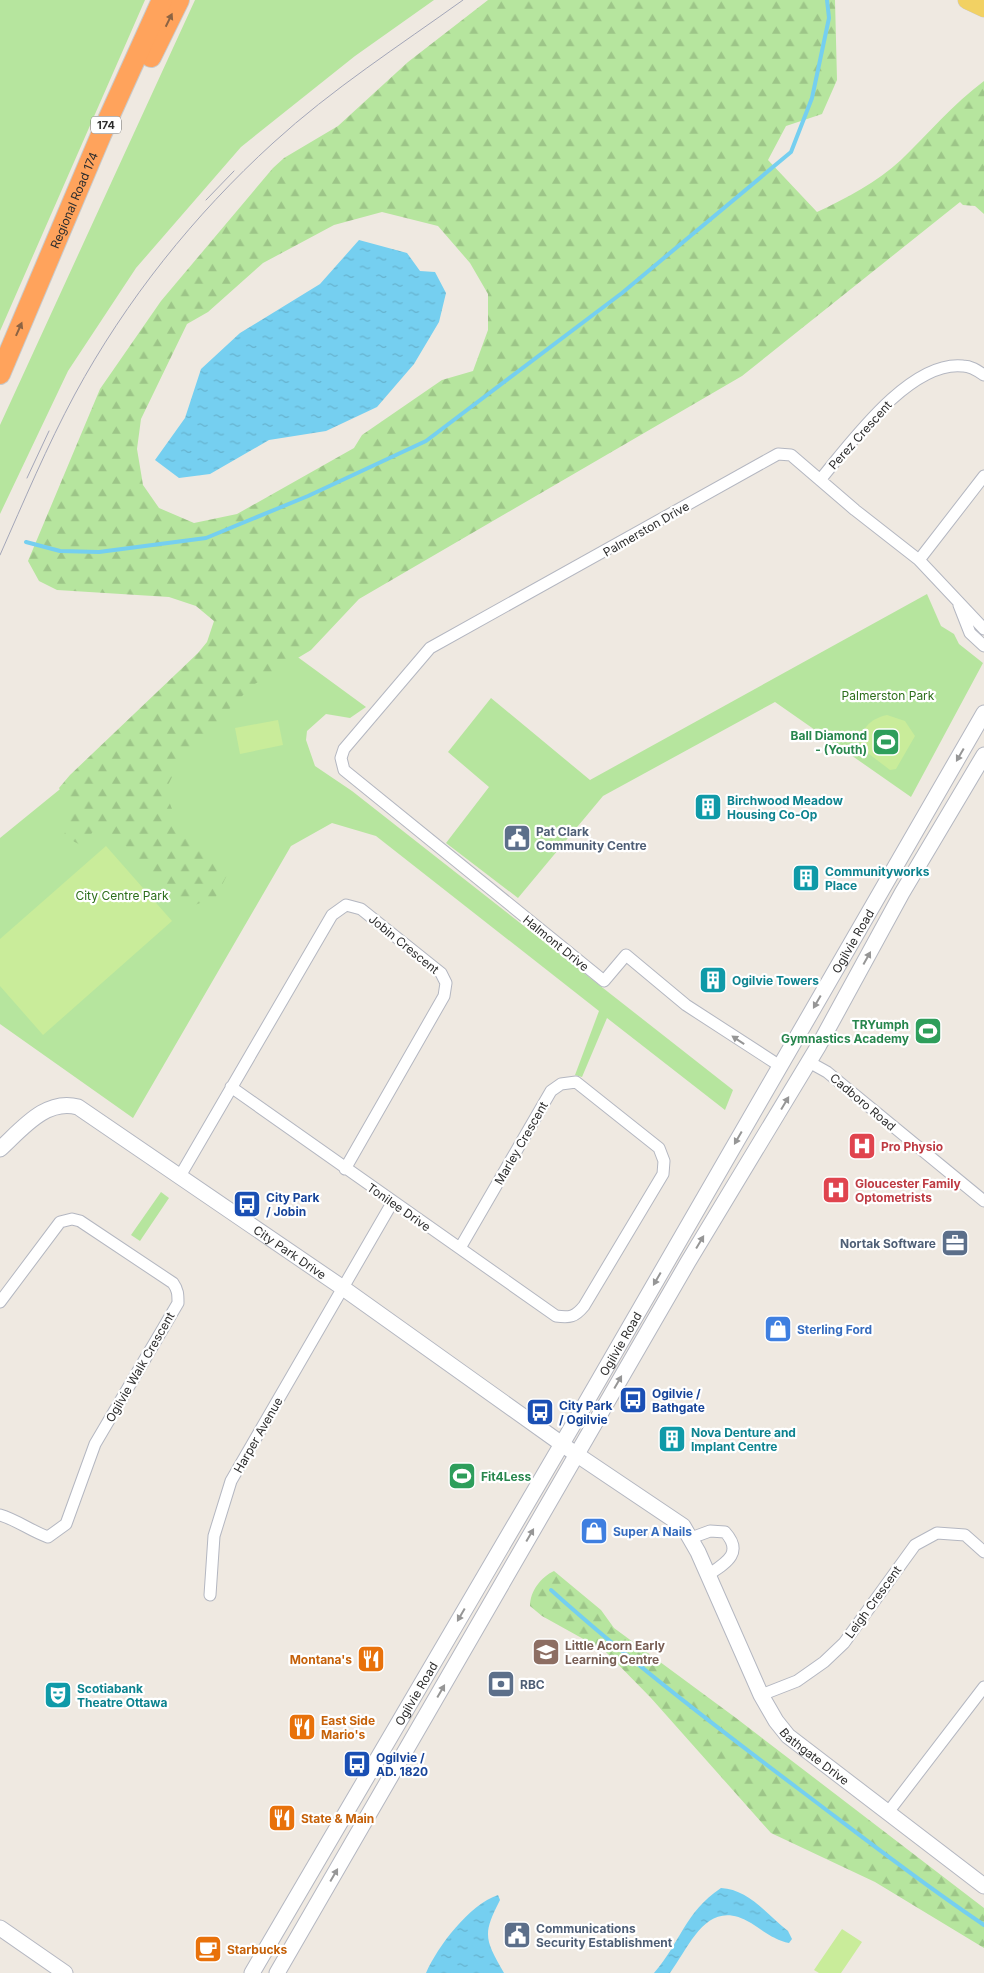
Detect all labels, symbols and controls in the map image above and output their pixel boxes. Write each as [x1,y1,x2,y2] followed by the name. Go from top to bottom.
[165,13,173,27] one-way arrow
[91,116,121,134] road number: 174
[47,149,101,250] street label: Regional Road 174
[16,322,24,336] one-way arrow
[825,398,895,472] street label: Perez Crescent
[600,498,692,560] street label: Palmerston Drive
[842,688,935,703] park label: Palmerston Park
[871,727,901,757] sports icon: Ball Diamond - (Youth)
[791,728,867,757] place label: Ball Diamond - (Youth)
[955,748,964,762] one-way arrow
[693,792,723,822] building icon: Birchwood Meadow Housing Co-Op
[727,793,844,822] place label: Birchwood Meadow Housing Co-Op
[502,823,532,853] public building icon: Pat Clark Community Centre
[536,824,647,853] place label: Pat Clark Community Centre
[791,863,821,893] building icon: Communityworks Place
[825,864,930,893] place label: Communityworks Place
[75,888,169,903] park label: City Centre Park
[828,906,877,976] street label: Ogilvie Road
[366,911,442,977] street label: Jobin Crescent
[520,912,592,974] street label: Halmont Drive
[863,951,871,966] one-way arrow
[698,965,728,995] building icon: Ogilvie Towers
[732,973,819,988] place label: Ogilvie Towers
[813,995,822,1009] one-way arrow
[913,1016,943,1046] sports icon: TRYumph Gymnastics Academy
[781,1017,910,1046] place label: TRYumph Gymnastics Academy
[732,1035,745,1045] one-way arrow
[827,1070,899,1134] street label: Cadboro Road
[780,1096,789,1110] one-way arrow
[491,1099,551,1187] street label: Marley Crescent
[847,1131,877,1161] hospital icon: Pro Physio
[733,1132,742,1145] one-way arrow
[881,1139,943,1154] place label: Pro Physio
[821,1175,851,1205] hospital icon: Gloucester Family Optometrists
[855,1176,962,1205] place label: Gloucester Family Optometrists
[364,1180,434,1234] street label: Tonilee Drive
[232,1189,262,1219] bus stop icon: City Park / Jobin
[266,1190,320,1219] place label: City Park / Jobin
[251,1222,329,1282] street label: City Park Drive
[940,1228,970,1258] office icon: Nortak Software
[696,1235,705,1248] one-way arrow
[840,1236,936,1251] place label: Nortak Software
[652,1273,661,1286] one-way arrow
[102,1309,178,1425] street label: Ogilvie Walk Crescent
[596,1309,644,1378] street label: Ogilvie Road
[763,1314,793,1344] shop icon: Sterling Ford
[797,1322,872,1337] place label: Sterling Ford
[614,1376,623,1389] one-way arrow
[618,1385,648,1415] bus stop icon: Ogilvie / Bathgate
[652,1386,705,1415] place label: Ogilvie / Bathgate
[230,1395,286,1475] street label: Harper Avenue
[525,1397,555,1427] bus stop icon: City Park / Ogilvie
[559,1398,613,1427] place label: City Park / Ogilvie
[657,1424,687,1454] building icon: Nova Denture and Implant Centre
[691,1425,796,1454] place label: Nova Denture and Implant Centre
[447,1461,477,1491] sports icon: Fit4Less
[481,1469,531,1484] place label: Fit4Less
[579,1516,609,1546] shop icon: Super A Nails
[613,1524,692,1539] place label: Super A Nails
[526,1529,535,1542] one-way arrow
[842,1563,904,1641] street label: Leigh Crescent
[456,1609,465,1622] one-way arrow
[531,1637,561,1667] school or university icon: Little Acorn Early Learning Centre
[565,1638,666,1667] place label: Little Acorn Early Learning Centre
[356,1644,386,1674] restaurant icon: Montana's
[290,1652,352,1667] place label: Montana's
[391,1659,440,1728] street label: Ogilvie Road
[486,1669,516,1699] bank icon: RBC
[520,1677,545,1692] place label: RBC
[43,1680,73,1710] theatre icon: Scotiabank Theatre Ottawa
[77,1681,168,1710] place label: Scotiabank Theatre Ottawa
[436,1685,445,1698] one-way arrow
[287,1712,317,1742] restaurant icon: East Side Mario's
[321,1713,375,1742] place label: East Side Mario's
[777,1725,852,1788] street label: Bathgate Drive
[342,1749,372,1779] bus stop icon: Ogilvie / AD. 1820
[376,1750,428,1779] place label: Ogilvie / AD. 1820
[267,1803,297,1833] restaurant icon: State & Main
[301,1811,374,1826] place label: State & Main
[330,1868,339,1881] one-way arrow
[502,1920,532,1950] public building icon: Communications Security Establishment
[536,1921,673,1950] place label: Communications Security Establishment
[193,1934,223,1964] cafe icon: Starbucks
[227,1942,287,1957] place label: Starbucks

